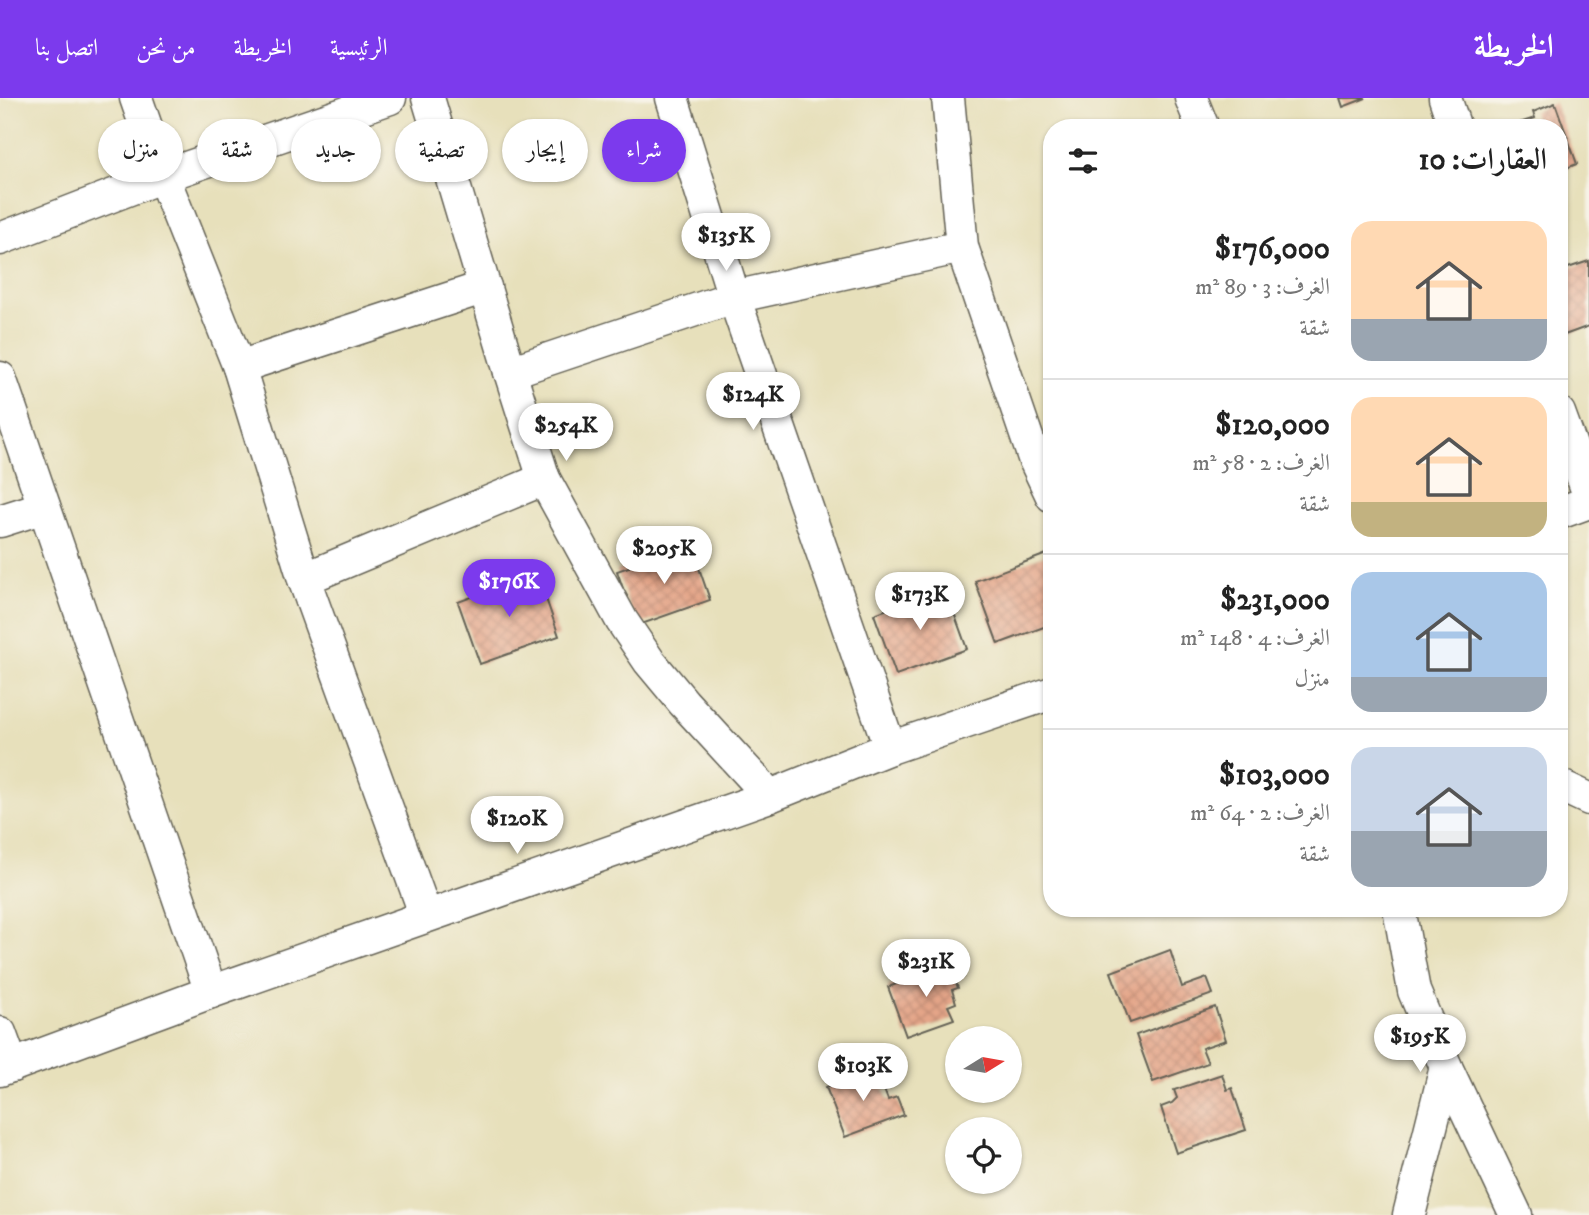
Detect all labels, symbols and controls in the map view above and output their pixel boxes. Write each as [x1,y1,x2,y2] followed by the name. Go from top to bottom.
[1474,27,1554,68] text: الخريطة
[35,33,98,63] text: اتصل بنا
[136,33,196,63] text: من نحن
[234,33,292,63] text: الخريطة
[330,33,388,63] text: الرئيسية
[98,119,183,182] chip: منزل
[197,119,277,182] chip: شقة
[291,119,381,182] chip: جديد
[395,119,488,182] chip: تصفية
[502,119,588,182] chip: إيجار
[602,119,686,182] chip: شراء
[1064,142,1102,180] icon: filters
[1418,142,1547,179] text: العقارات: 10
[677,214,775,273] pin: $135K
[697,221,755,250] text: $135K
[1215,231,1330,268] text: $176,000
[1407,249,1491,333] icon: home
[1195,273,1330,302] text: الغرف: 3 · 89 m²
[1300,314,1330,343] text: شقة
[704,372,802,432] pin: $124K
[722,380,784,409] text: $124K
[517,404,615,463] pin: $254K
[1215,407,1330,444] text: $120,000
[534,411,598,440] text: $254K
[1407,425,1491,509] icon: home
[1193,449,1330,478] text: الغرف: 2 · 58 m²
[1300,490,1330,519] text: شقة
[615,526,713,586] pin: $205K
[632,534,696,563] text: $205K
[460,560,558,619] pin: $176K
[478,567,540,596] text: $176K
[871,573,969,632] pin: $173K
[891,580,949,609] text: $173K
[1220,582,1330,619] text: $231,000
[1407,600,1491,684] icon: home
[1180,624,1330,653] text: الغرف: 4 · 148 m²
[1295,665,1330,694] text: منزل
[1219,757,1330,794] text: $103,000
[1407,775,1491,859] icon: home
[468,796,566,856] pin: $120K
[1190,799,1330,828] text: الغرف: 2 · 64 m²
[487,804,547,833] text: $120K
[1300,840,1330,869] text: شقة
[877,940,975,999] pin: $231K
[897,947,955,976] text: $231K
[1371,1014,1469,1074] pin: $195K
[1390,1022,1450,1051] text: $195K
[945,1026,1022,1102] north arrow
[945,1026,1022,1194] map controls
[814,1044,912,1103] pin: $103K
[834,1051,892,1080] text: $103K
[945,1117,1022,1194] button: locate

